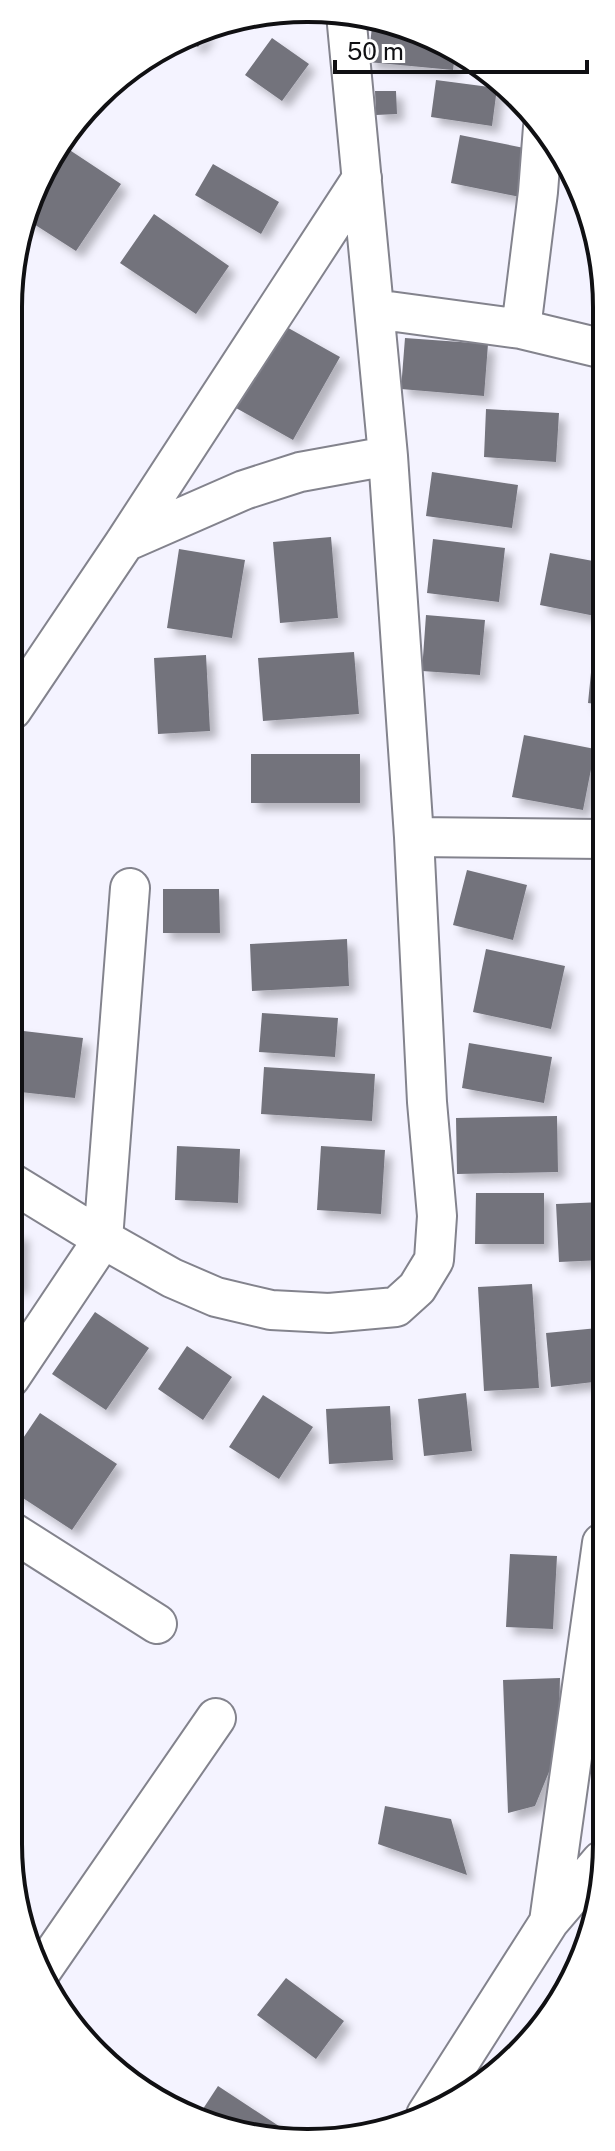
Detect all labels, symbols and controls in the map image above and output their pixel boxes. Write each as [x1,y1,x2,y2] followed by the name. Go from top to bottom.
[335,24,587,74] scale bar
[347,37,404,65] text: 50 m

